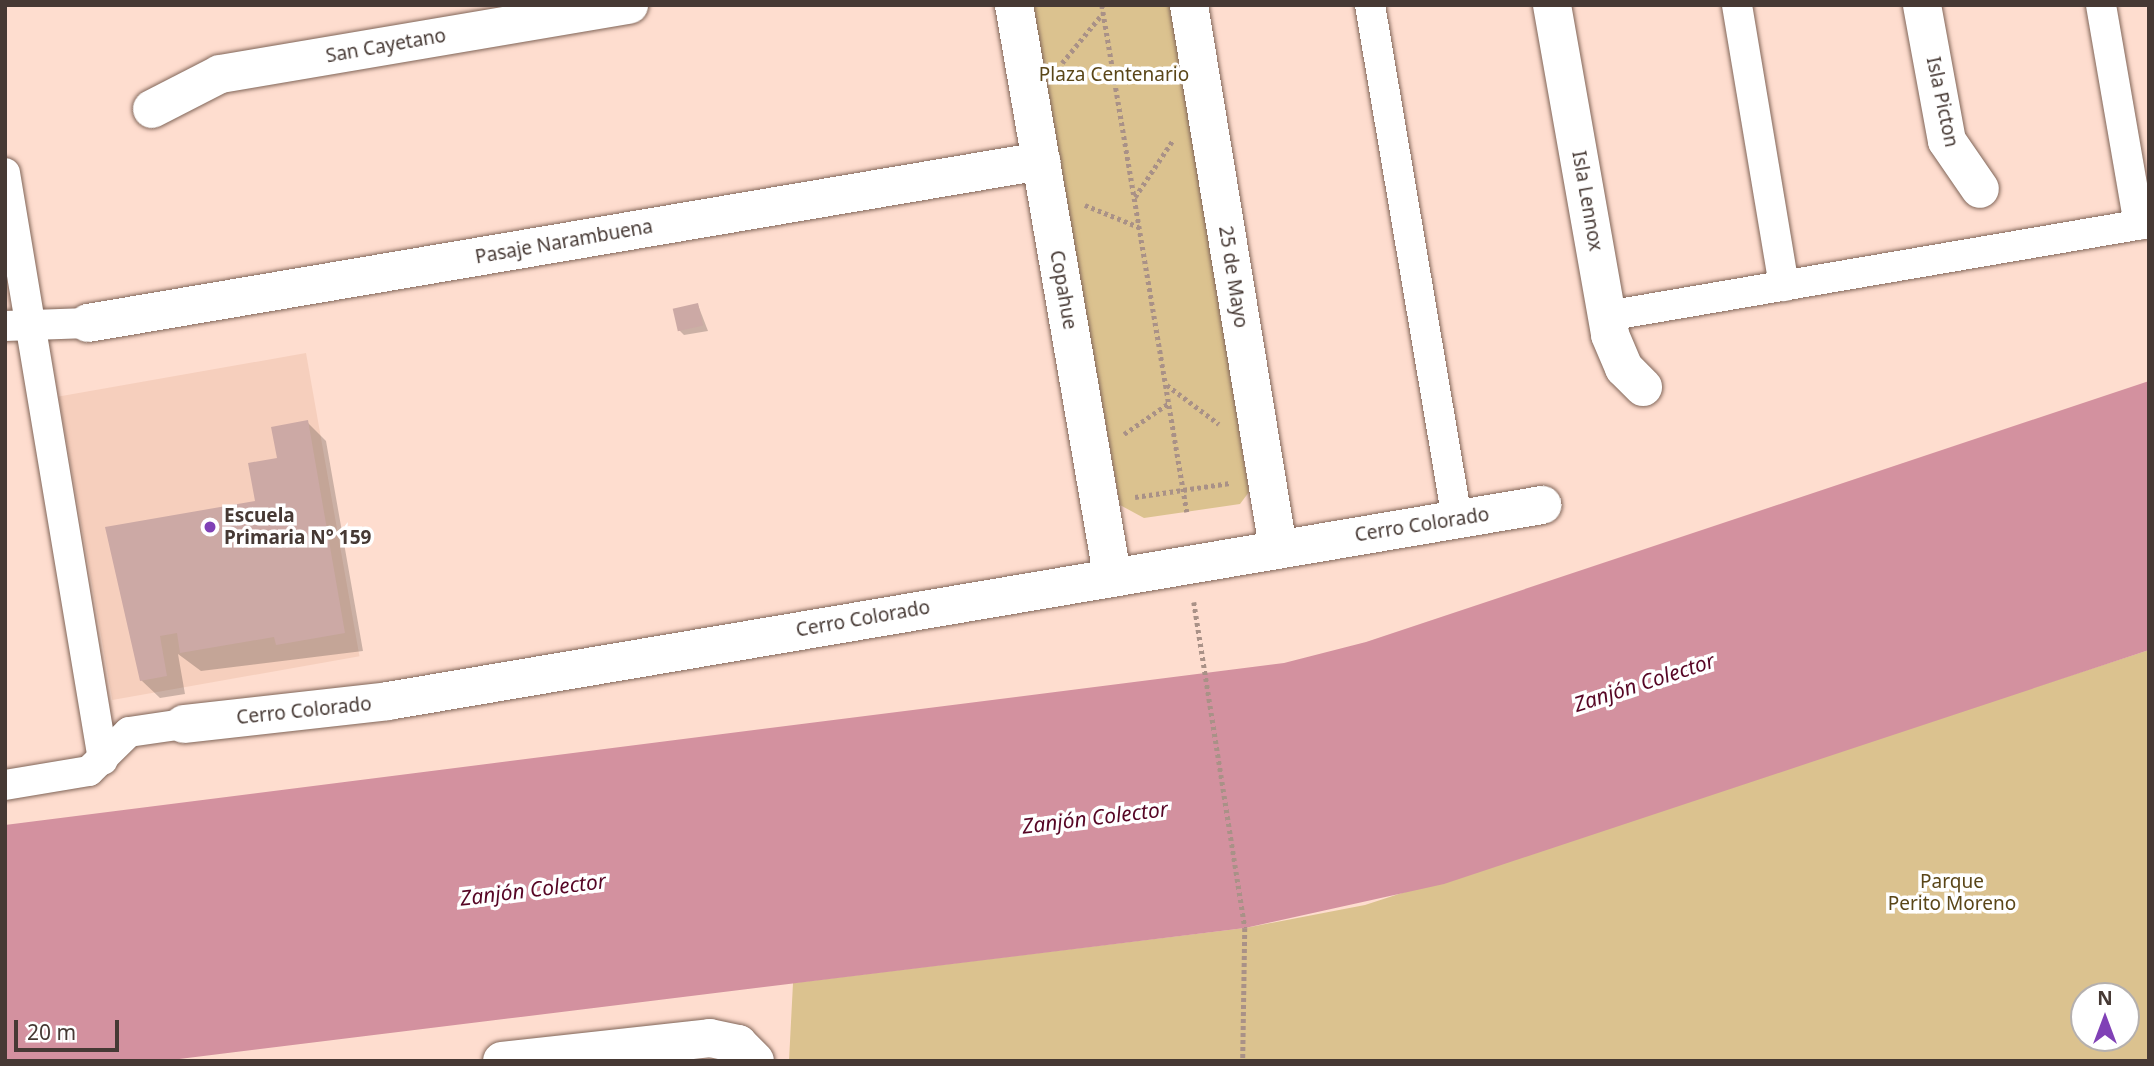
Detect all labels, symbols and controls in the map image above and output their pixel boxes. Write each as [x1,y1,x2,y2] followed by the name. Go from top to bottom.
[324,24,448,68] street label: San Cayetano
[1921,55,1963,149] street label: Isla Picton
[1039,64,1189,86] park label: Plaza Centenario
[1567,149,1607,253] street label: Isla Lennox
[473,215,655,269] street label: Pasaje Narambuena
[1214,224,1252,330] street label: 25 de Mayo
[1045,249,1081,331] street label: Copahue
[1353,503,1491,547] street label: Cerro Colorado
[224,505,371,549] place label: Escuela Primaria N° 159
[202,519,218,535] marker: Escuela Primaria N° 159
[794,596,932,642] street label: Cerro Colorado
[1570,647,1718,717] water label: Zanjón Colector
[235,693,373,729] street label: Cerro Colorado
[1021,796,1169,838] water label: Zanjón Colector
[459,868,607,910] water label: Zanjón Colector
[1888,871,2016,915] park label: Parque Perito Moreno
[2070,982,2140,1052] north arrow
[2097,985,2113,1011] text: N
[18,1006,122,1050] scale bar
[27,1018,76,1046] text: 20 m

